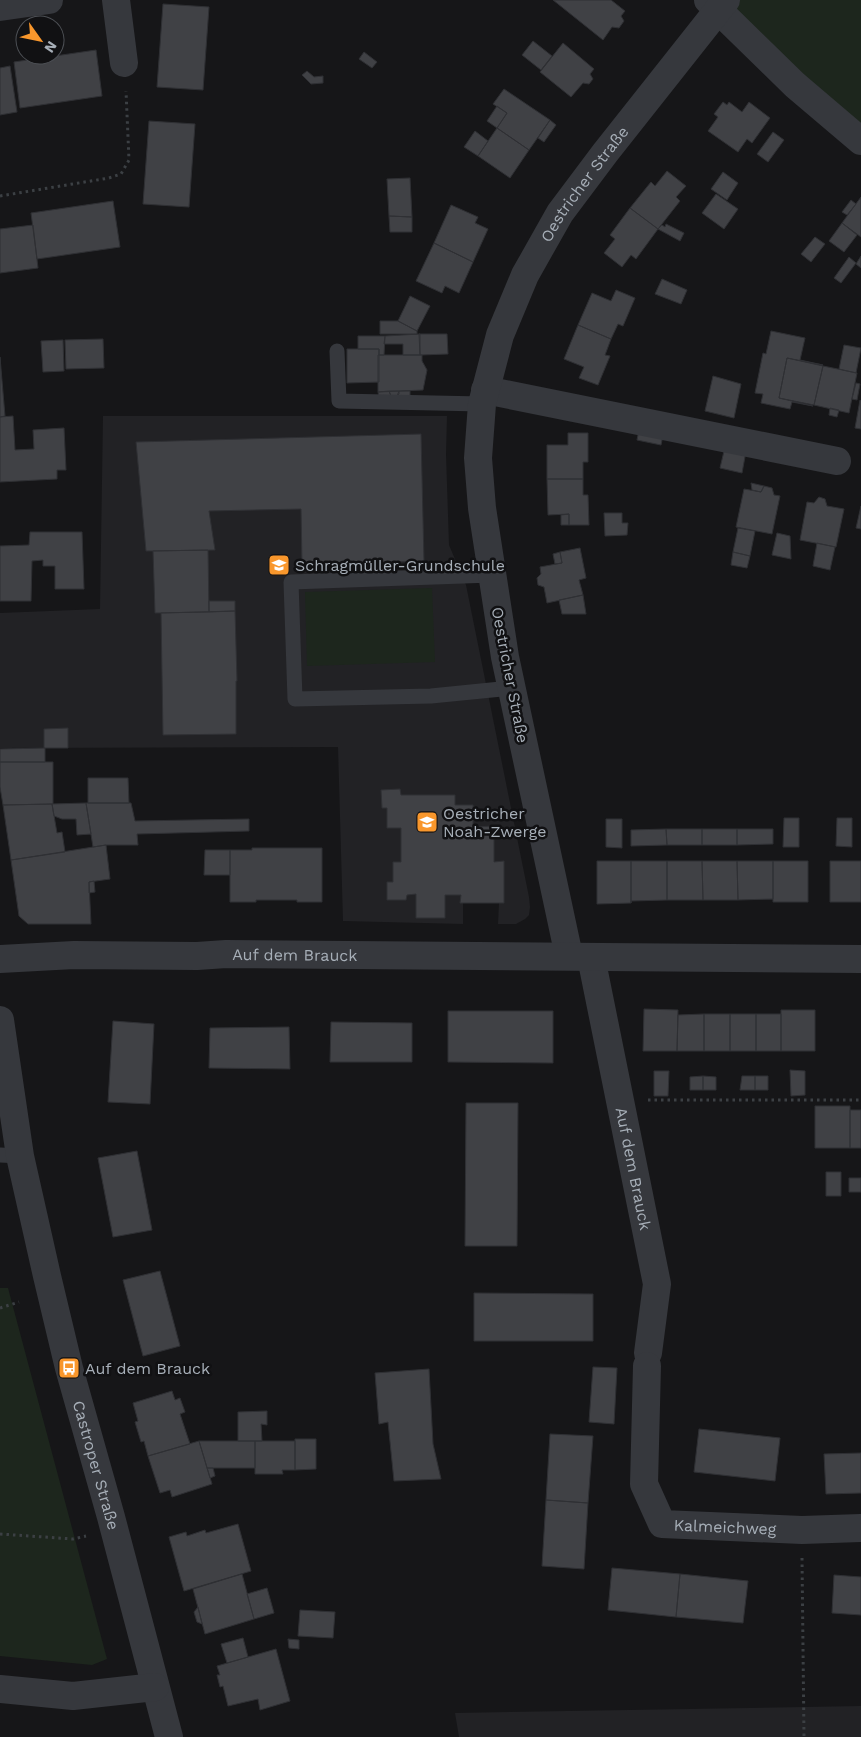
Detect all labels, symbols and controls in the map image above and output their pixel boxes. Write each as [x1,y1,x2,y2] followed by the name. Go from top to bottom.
[15,15,65,65] north arrow
[41,38,60,56] text: N
[536,122,632,245] street label: Oestricher Straße
[267,553,291,577] school or university icon: Schragmüller-Grundschule
[295,556,505,575] place label: Schragmüller-Grundschule
[487,605,533,745] street label: Oestricher Straße
[443,804,546,841] place label: Oestricher Noah-Zwerge
[415,810,439,834] school or university icon: Oestricher Noah-Zwerge
[232,945,357,965] street label: Auf dem Brauck
[612,1106,655,1232] street label: Auf dem Brauck
[57,1356,81,1380] bus stop icon: Auf dem Brauck
[85,1359,210,1378] place label: Auf dem Brauck
[69,1398,123,1532] street label: Castroper Straße
[673,1515,777,1538] street label: Kalmeichweg

